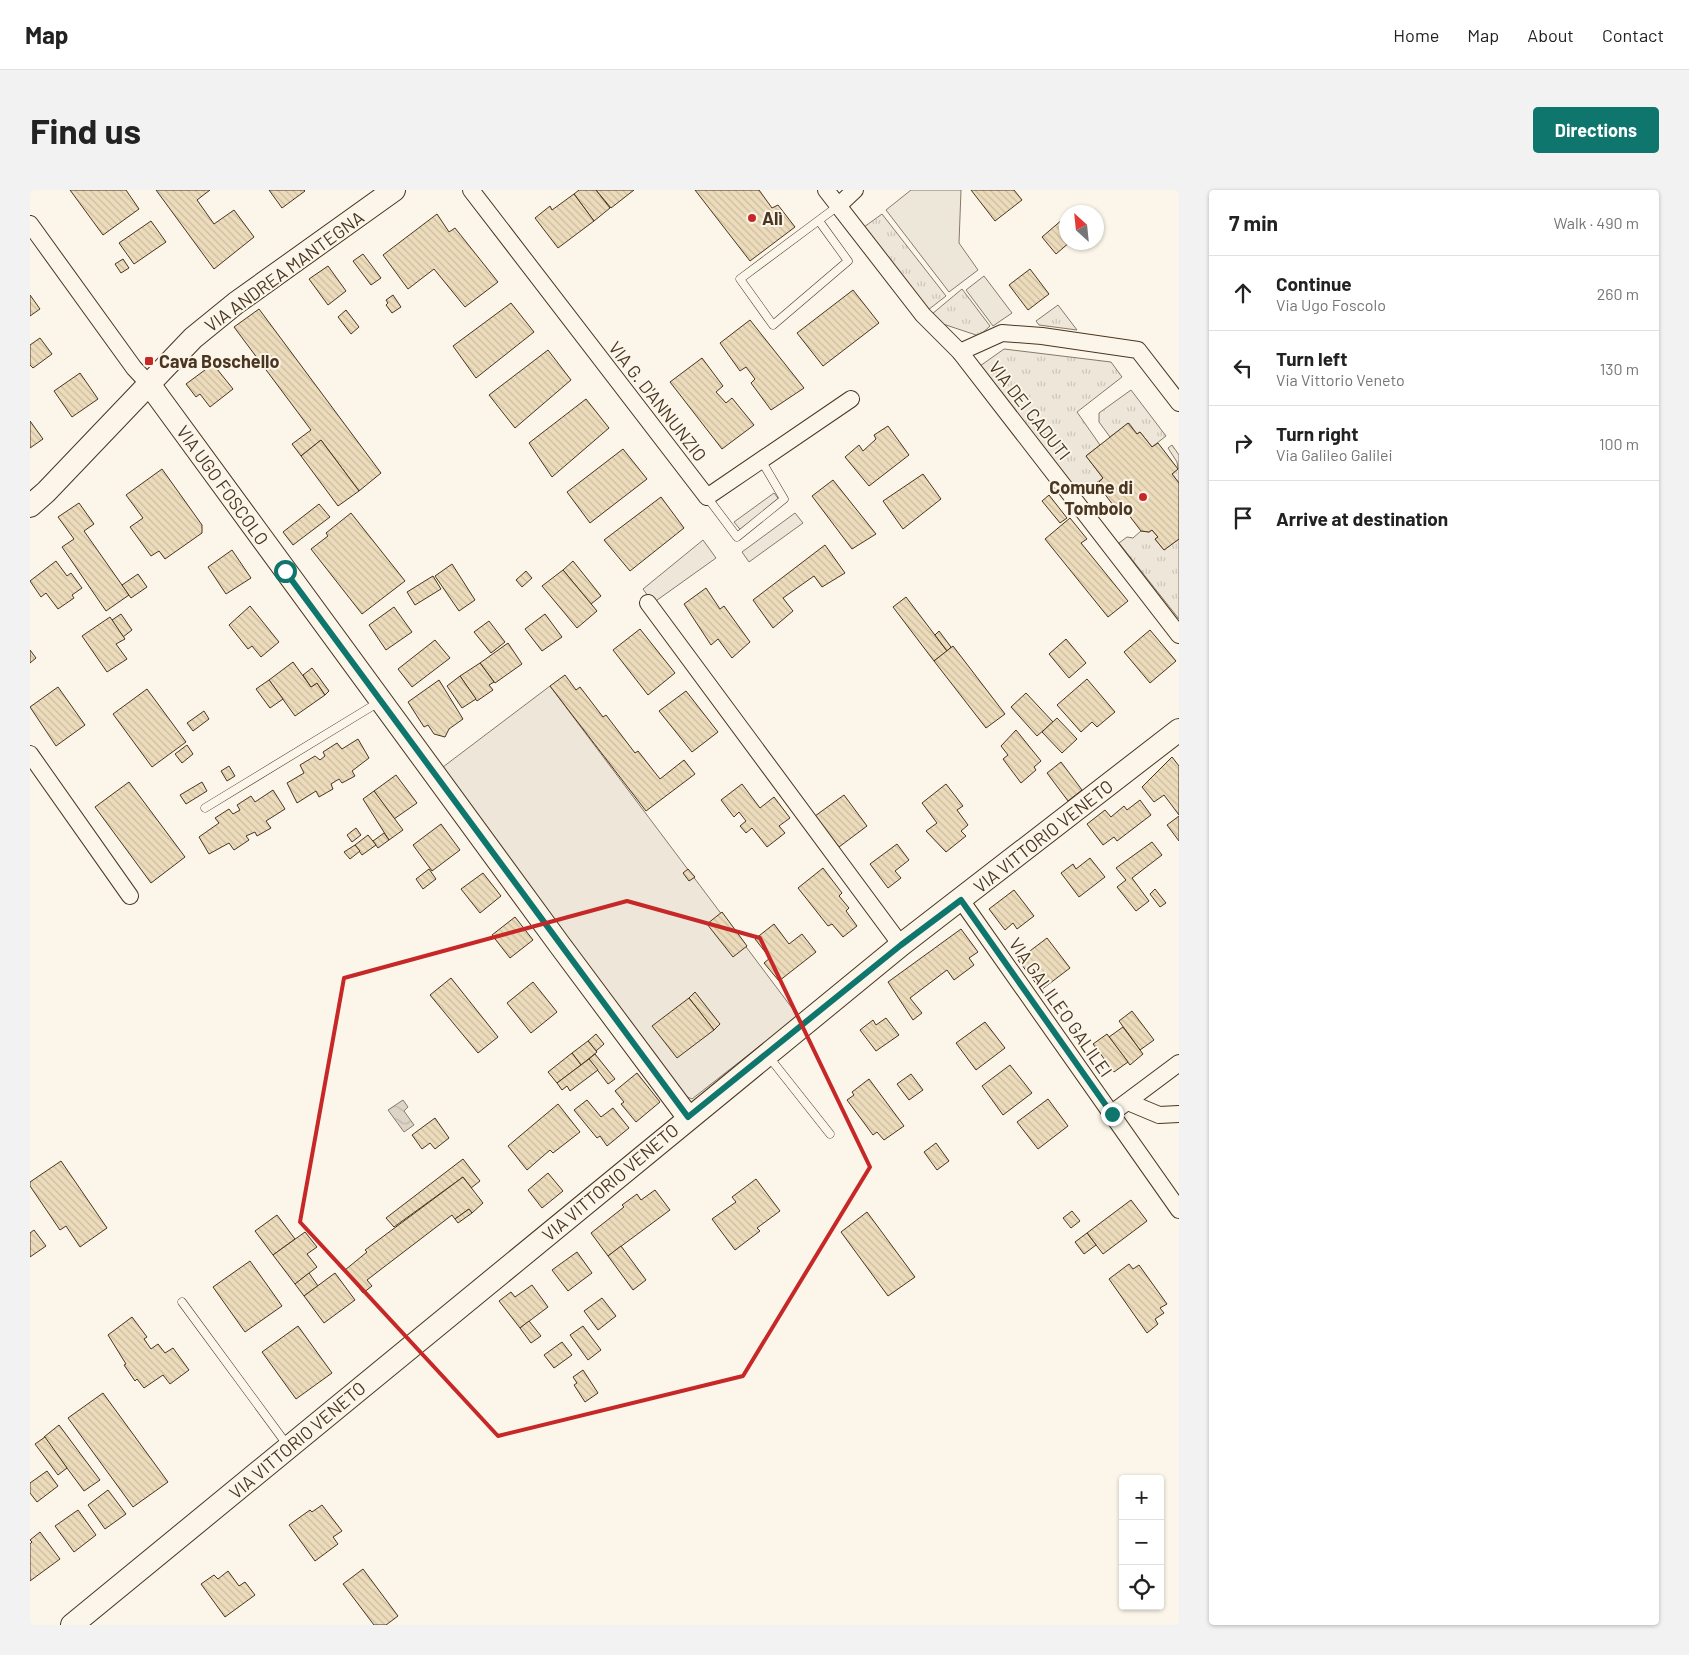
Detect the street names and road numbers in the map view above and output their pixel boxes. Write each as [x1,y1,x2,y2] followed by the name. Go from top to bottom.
[200,206,368,336] street label: VIA ANDREA MANTEGNA
[604,337,712,465] street label: VIA G. D'ANNUNZIO
[985,356,1075,464] street label: VIA DEI CADUTI
[172,421,274,549] street label: VIA UGO FOSCOLO
[969,775,1117,897] street label: VIA VITTORIO VENETO
[1005,933,1117,1081] street label: VIA GALILEO GALILEI
[537,1119,683,1245] street label: VIA VITTORIO VENETO
[224,1377,370,1503] street label: VIA VITTORIO VENETO

